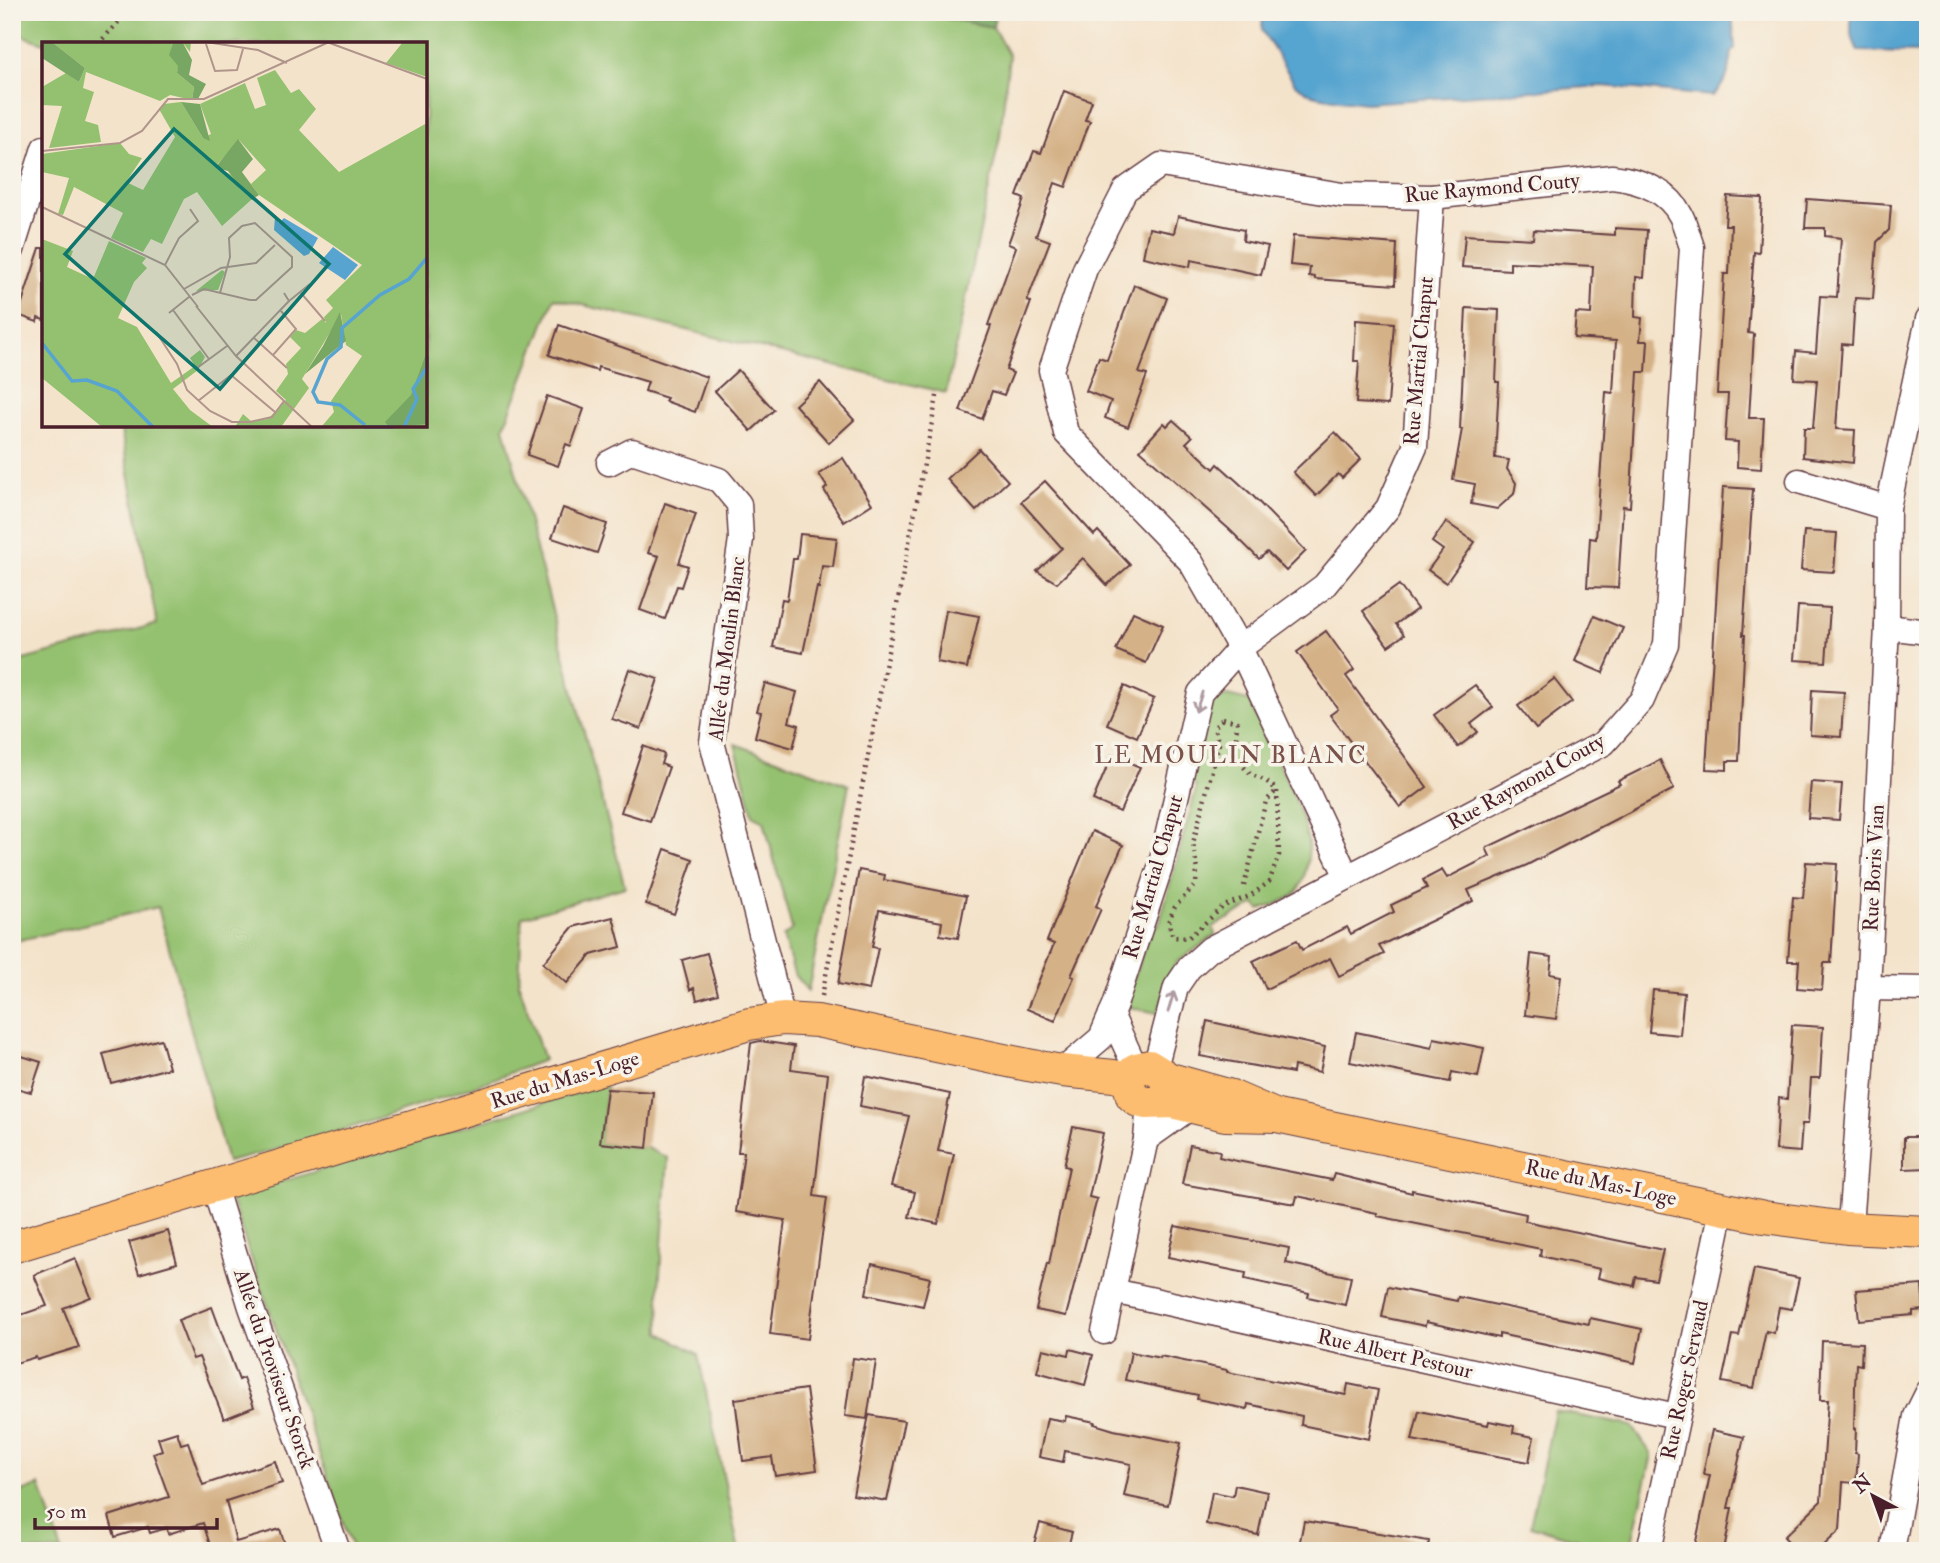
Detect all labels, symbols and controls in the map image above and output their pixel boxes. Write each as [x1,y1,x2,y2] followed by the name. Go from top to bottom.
[42,42,427,427] inset map
[1403,167,1581,209] street label: Rue Raymond Couty
[1398,275,1440,447] street label: Rue Martial Chaput
[702,555,752,744] street label: Allée du Moulin Blanc
[1192,690,1205,712] one-way arrow
[1443,727,1610,836] street label: Rue Raymond Couty
[1094,740,1368,771] district label: LE MOULIN BLANC
[1117,792,1189,962] street label: Rue Martial Chaput
[1857,803,1891,932] street label: Rue Boris Vian
[1166,991,1179,1013] one-way arrow
[487,1045,643,1115] street label: Rue du Mas-Loge
[1523,1154,1679,1212] street label: Rue du Mas-Loge
[227,1264,321,1473] street label: Allée du Proviseur Storck
[1655,1297,1715,1462] street label: Rue Roger Servaud
[1315,1323,1476,1385] street label: Rue Albert Pestour
[1839,1462,1909,1532] north arrow
[1847,1469,1878,1499] text: N
[35,1486,217,1530] scale bar
[46,1498,87,1525] text: 50 m

